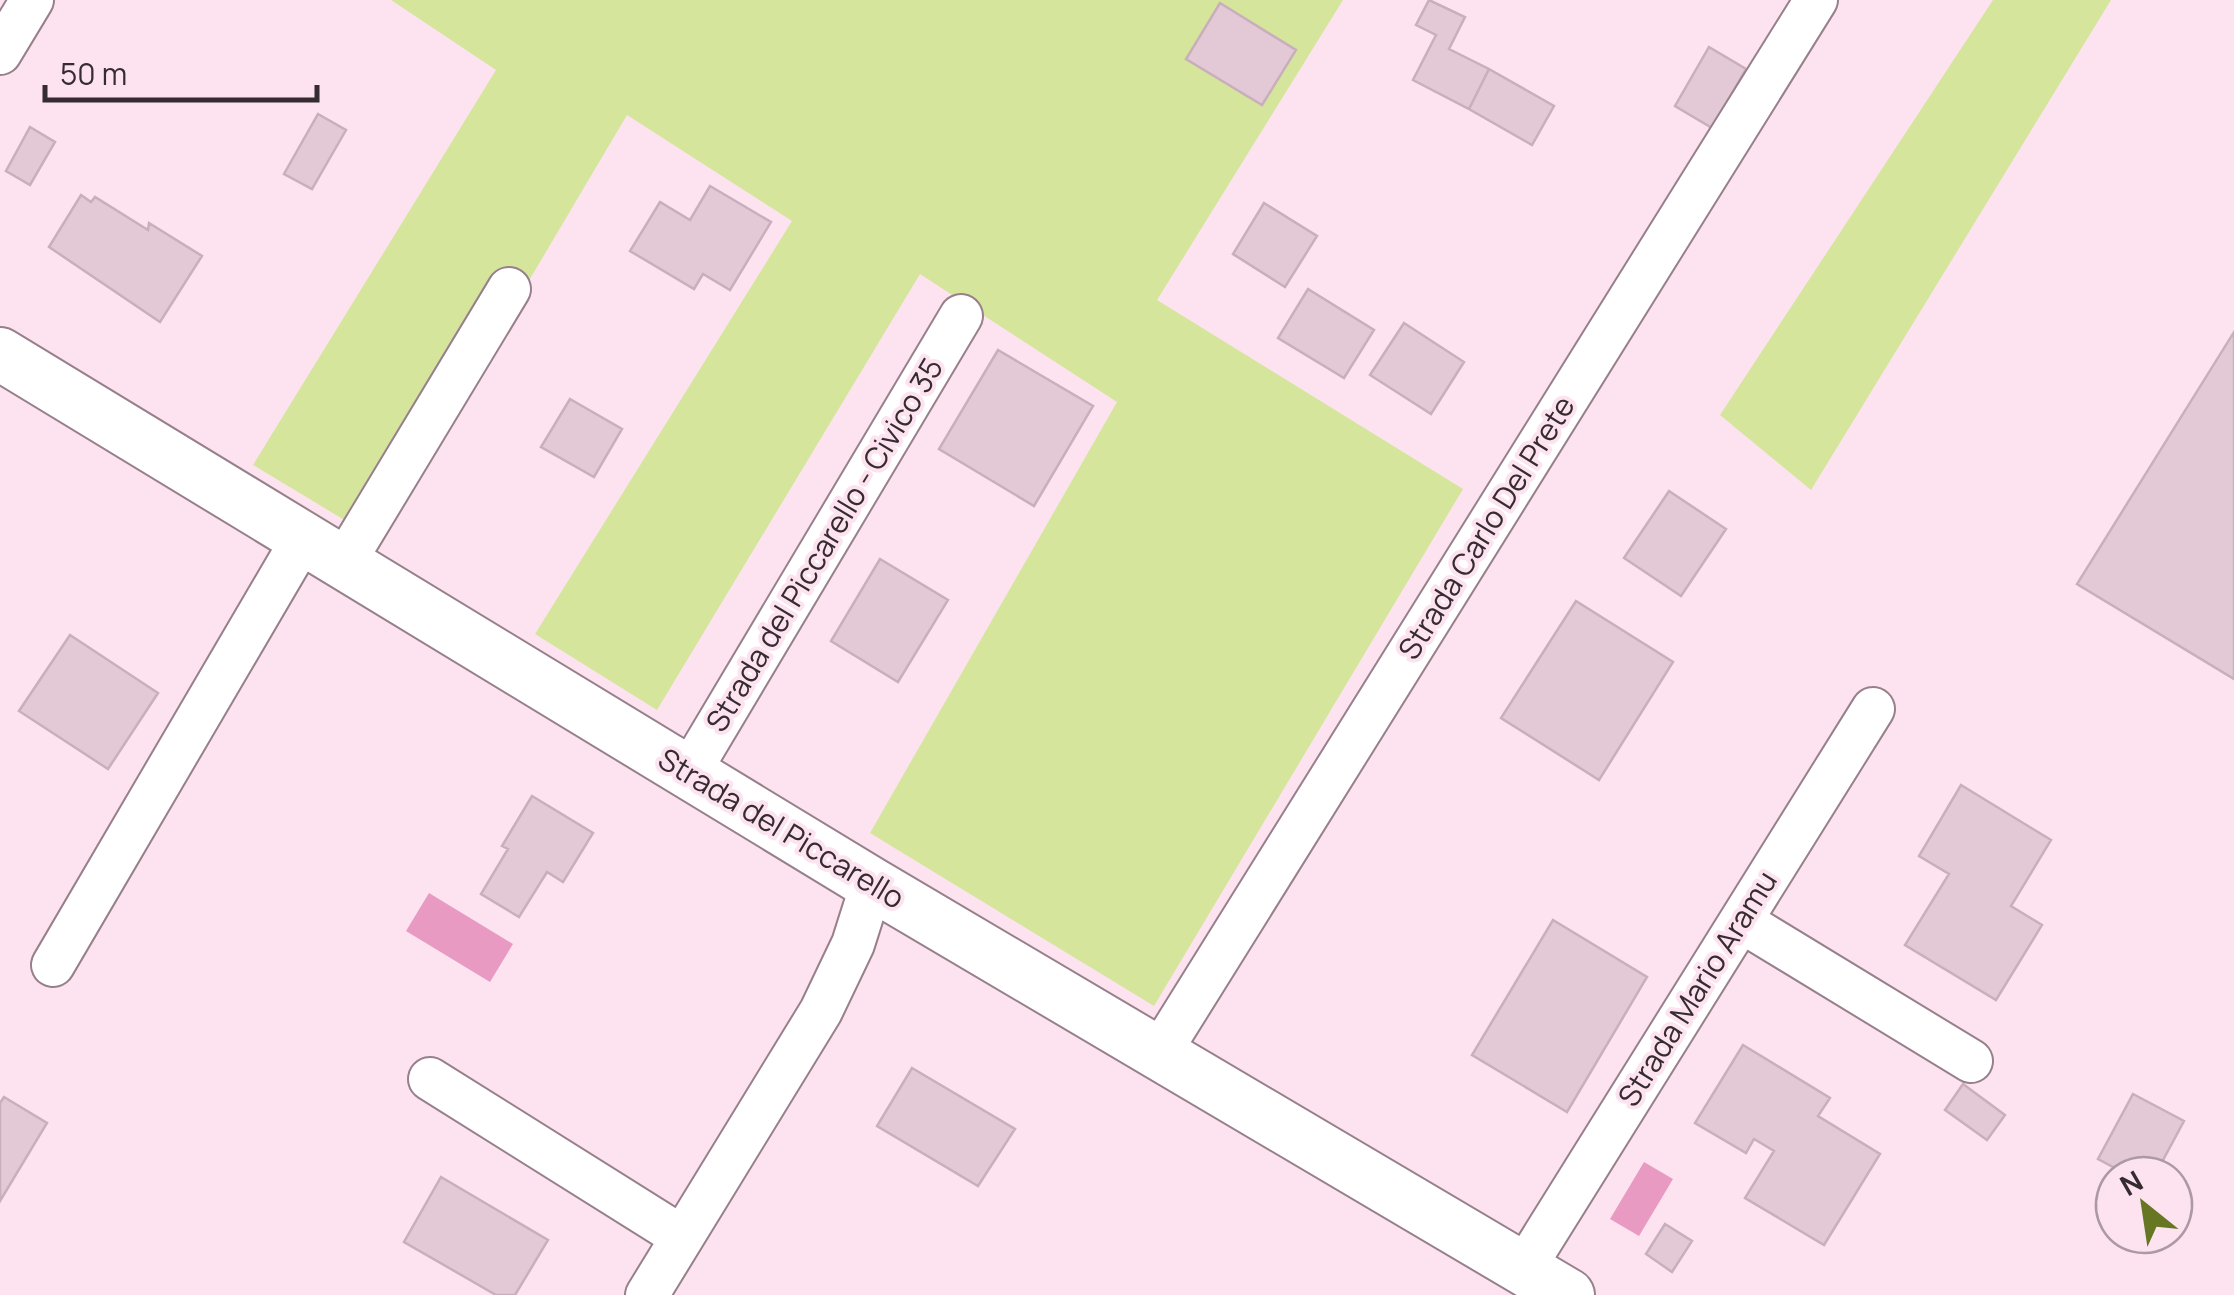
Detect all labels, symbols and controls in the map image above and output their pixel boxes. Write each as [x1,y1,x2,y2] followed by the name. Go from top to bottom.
[45,40,318,102] scale bar
[60,53,127,94] text: 50 m
[696,350,952,739] street label: Strada del Piccarello - Civico 35
[1388,388,1583,667] street label: Strada Carlo Del Prete
[651,738,913,917] street label: Strada del Piccarello
[1608,863,1786,1114] street label: Strada Mario Aramu
[2094,1155,2194,1255] north arrow
[2113,1161,2149,1204] text: N

